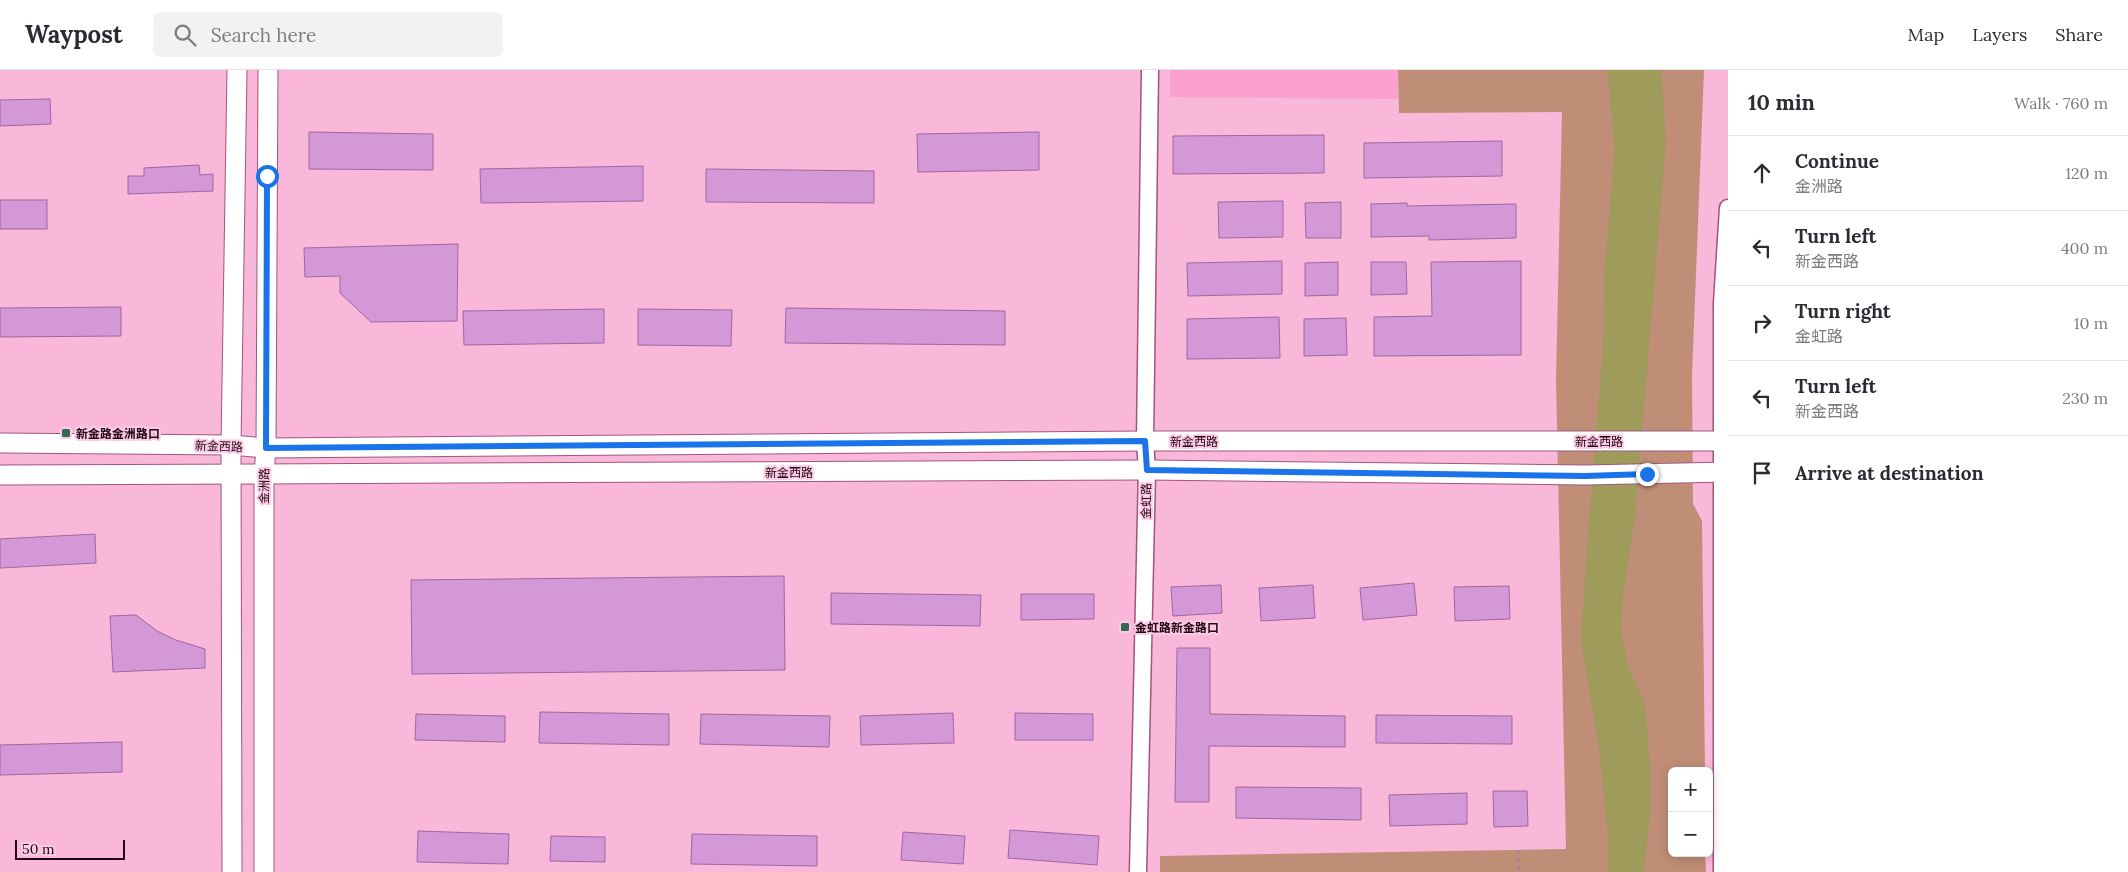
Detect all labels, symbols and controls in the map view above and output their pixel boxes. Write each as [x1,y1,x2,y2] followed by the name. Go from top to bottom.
[153,12,503,57] search box
[25,19,123,50] text: Waypost
[171,21,199,49] icon: search
[211,23,316,47] text: Search here
[1908,23,1944,46] text: Map
[1972,23,2027,46] text: Layers
[2055,23,2103,46] text: Share
[1748,89,1815,116] text: 10 min
[2014,93,2108,113] text: Walk · 760 m
[1795,149,1879,173] text: Continue
[1748,159,1776,187] icon: ahead
[2065,163,2108,183] text: 120 m
[256,165,279,188] route start
[1795,176,1843,196] text: 金洲路
[1795,224,1876,248] text: Turn left
[1748,234,1776,262] icon: left
[2061,238,2108,258] text: 400 m
[1795,251,1859,271] text: 新金西路
[1795,299,1891,323] text: Turn right
[1748,309,1776,337] icon: right
[2074,313,2108,333] text: 10 m
[1795,326,1843,346] text: 金虹路
[1795,374,1876,398] text: Turn left
[1748,384,1776,412] icon: left
[2062,388,2108,408] text: 230 m
[1795,401,1859,421] text: 新金西路
[76,426,160,441] place label: 新金路金洲路口
[60,427,72,439] marker: 新金路金洲路口
[1170,434,1218,449] street label: 新金西路
[1575,434,1623,449] street label: 新金西路
[195,438,243,454] street label: 新金西路
[1748,459,1776,487] icon: arrive
[1795,461,1984,485] text: Arrive at destination
[1636,463,1659,486] route end
[765,465,813,480] street label: 新金西路
[256,468,272,504] street label: 金洲路
[1138,483,1154,519] street label: 金虹路
[1135,620,1219,635] place label: 金虹路新金路口
[1119,621,1131,633] marker: 金虹路新金路口
[1668,767,1713,857] map controls
[1668,767,1713,812] button: +
[1668,812,1713,857] button: −
[15,837,125,860] scale bar
[22,840,55,858] text: 50 m

